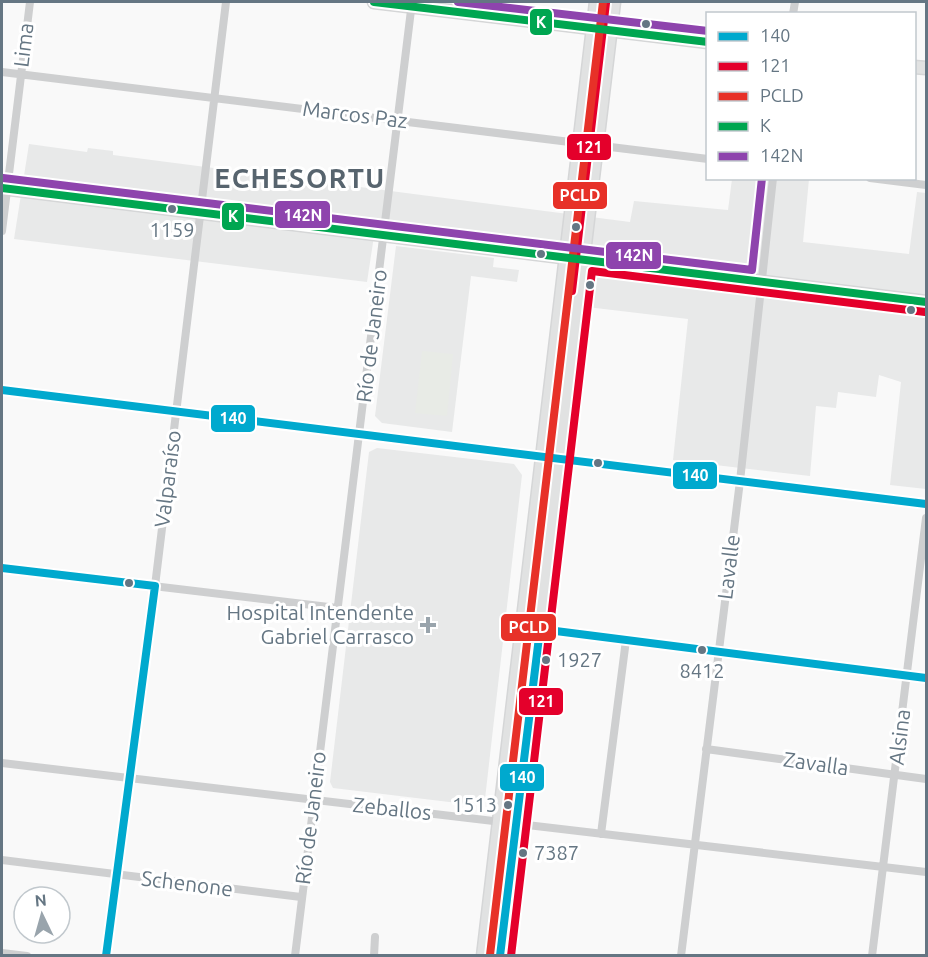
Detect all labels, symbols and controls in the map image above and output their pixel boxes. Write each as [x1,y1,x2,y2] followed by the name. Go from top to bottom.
[529,8,553,36] line badge: K
[706,12,916,180] legend
[536,13,547,31] text: K
[640,18,652,30] unlabelled marker
[8,21,38,69] street label: Lima
[760,25,790,45] text: 140
[760,55,790,75] text: 121
[760,85,804,105] text: PCLD
[301,96,409,132] street label: Marcos Paz
[760,115,771,135] text: K
[566,133,612,161] line badge: 121
[575,138,603,156] text: 121
[760,145,803,165] text: 142N
[214,163,386,193] district label: ECHESORTU
[552,181,608,210] line badge: PCLD
[560,186,600,204] text: PCLD
[274,200,331,229] line badge: 142N
[221,202,245,231] line badge: K
[166,203,178,215] marker: 1159
[283,206,323,224] text: 142N
[228,207,239,225] text: K
[149,218,195,241] place label: 1159
[570,221,582,233] unlabelled marker
[605,241,662,270] line badge: 142N
[614,246,654,264] text: 142N
[535,248,547,260] unlabelled marker
[351,268,391,404] street label: Río de Janeiro
[584,279,596,291] unlabelled marker
[905,304,917,316] unlabelled marker
[210,404,256,433] line badge: 140
[219,409,247,427] text: 140
[149,429,185,529] street label: Valparaíso
[592,457,604,469] unlabelled marker
[672,461,718,490] line badge: 140
[681,466,709,484] text: 140
[712,533,744,601] street label: Lavalle
[123,577,135,589] unlabelled marker
[226,600,414,648] place label: Hospital Intendente Gabriel Carrasco
[500,613,557,642] line badge: PCLD
[419,616,437,634] marker: Hospital Intendente Gabriel Carrasco
[509,618,549,636] text: PCLD
[696,644,708,656] marker: 8412
[557,648,602,671] place label: 1927
[540,654,552,666] marker: 1927
[679,659,725,682] place label: 8412
[518,687,564,716] line badge: 121
[527,692,555,710] text: 121
[884,708,914,766] street label: Alsina
[782,747,850,779] street label: Zavalla
[290,750,330,886] street label: Río de Janeiro
[499,763,545,792] line badge: 140
[508,768,536,786] text: 140
[352,792,433,824] street label: Zeballos
[452,793,497,816] place label: 1513
[502,799,514,811] marker: 1513
[534,841,579,864] place label: 7387
[517,847,529,859] marker: 7387
[140,865,234,901] street label: Schenone
[12,885,72,945] north arrow
[34,891,47,910] text: N

